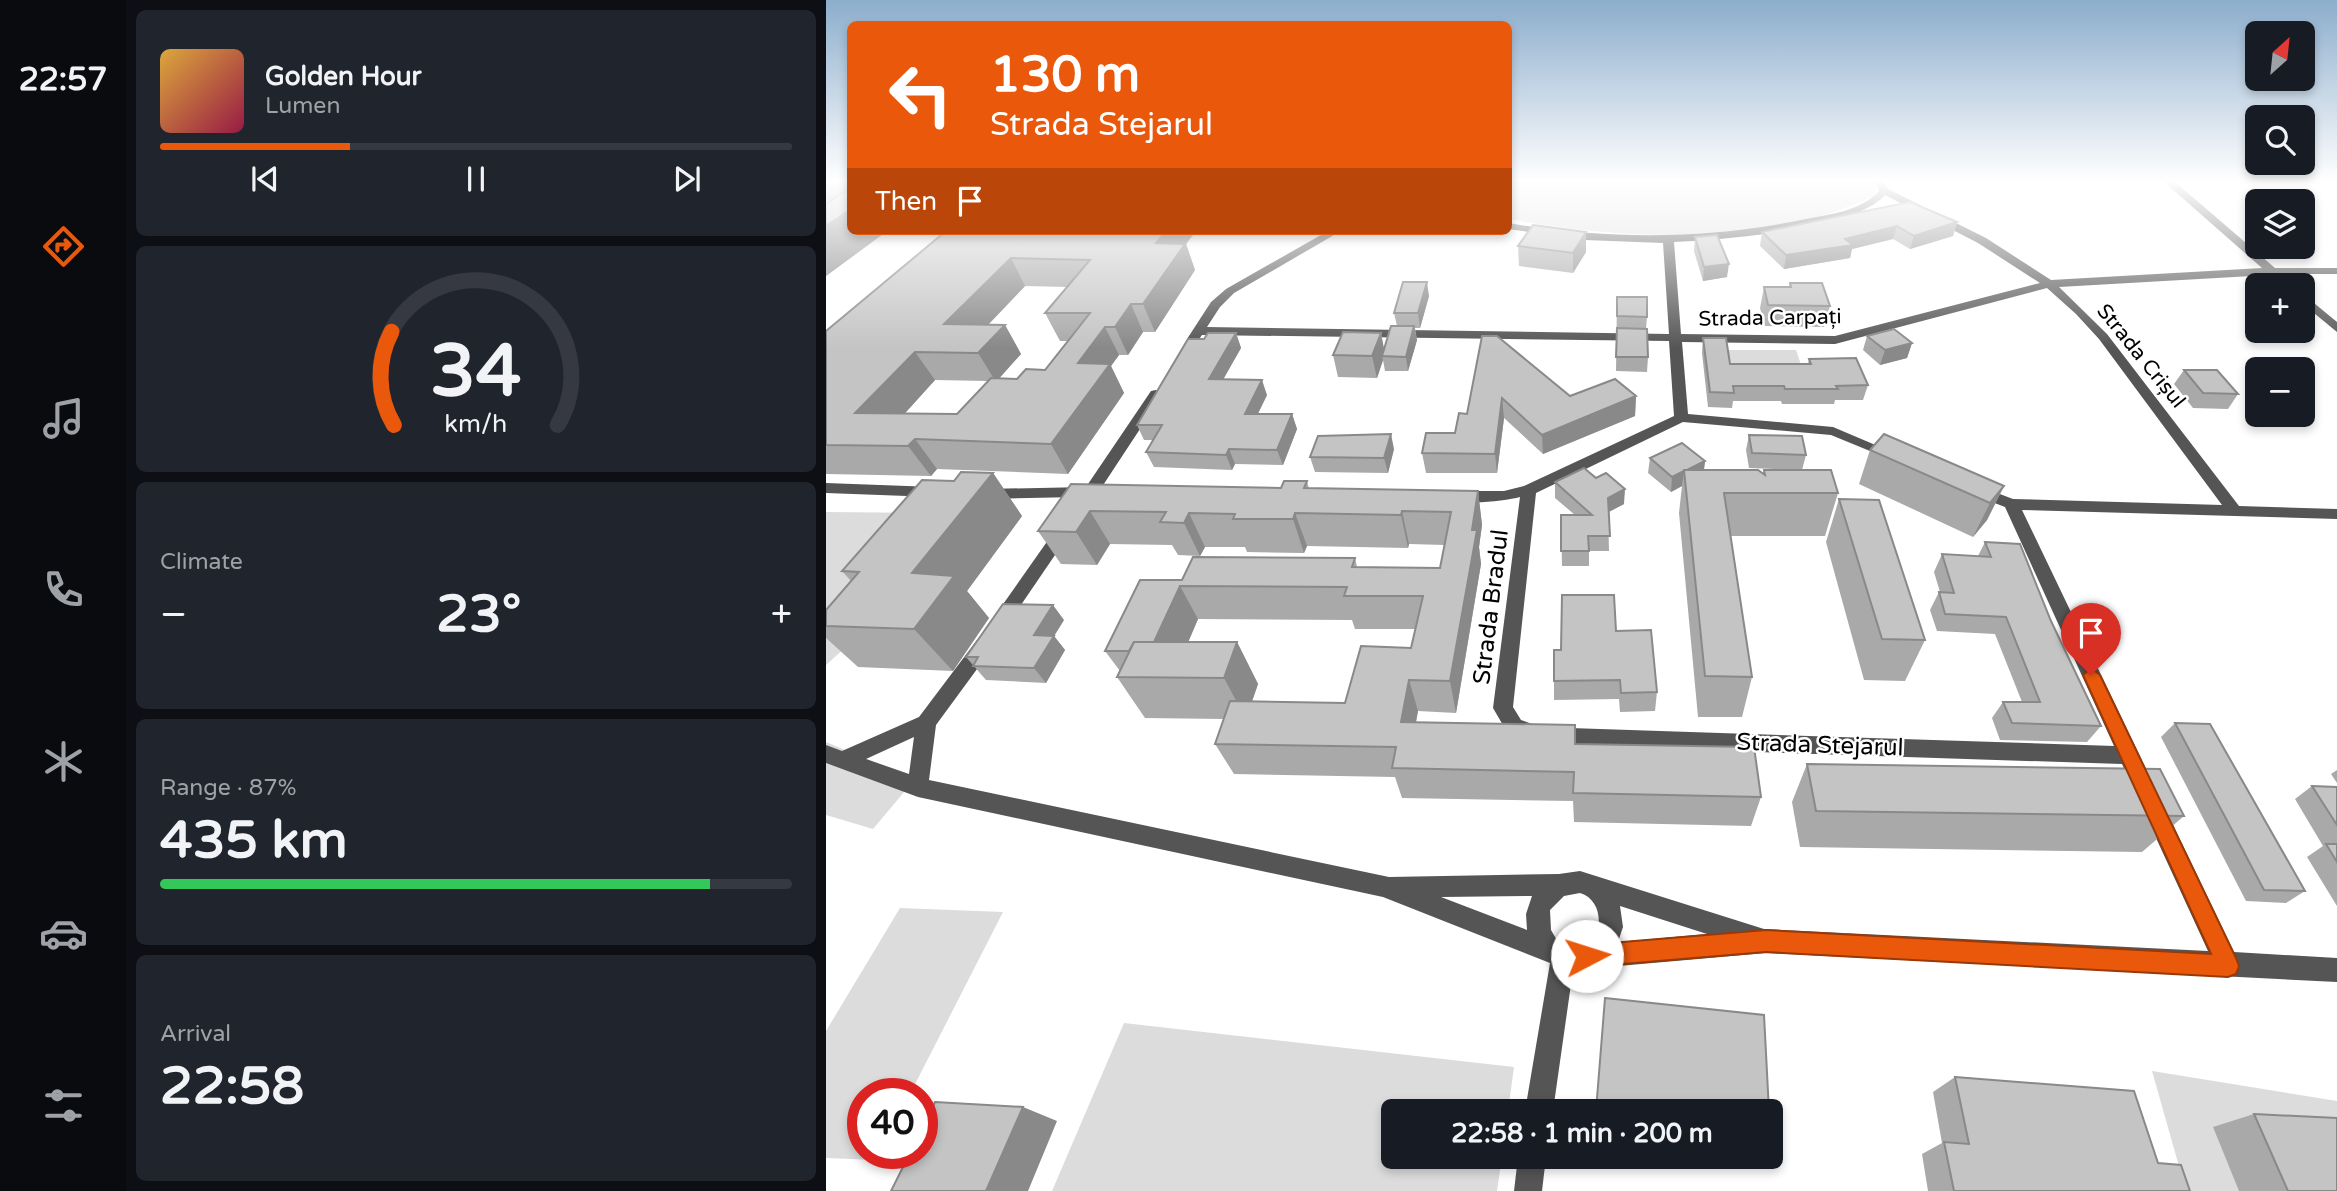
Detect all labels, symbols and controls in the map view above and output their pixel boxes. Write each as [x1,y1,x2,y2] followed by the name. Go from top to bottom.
[2245,21,2315,91] north arrow
[2245,21,2315,427] map controls
[990,46,1140,105] text: 130 m
[875,49,966,140] icon: left
[19,61,107,99] text: 22:57
[265,61,422,92] text: Golden Hour
[265,92,340,120] text: Lumen
[2245,105,2315,175] button: search
[990,106,1213,144] text: Strada Stejarul
[246,160,284,198] icon: previous
[457,160,495,198] icon: pause
[668,160,706,198] icon: next
[951,182,989,220] icon: arrive
[875,186,937,217] text: Then
[2245,189,2315,259] button: layers
[39,222,88,271] icon: directions
[2245,273,2315,343] button: +
[2091,299,2191,413] street label: Strada Crișul
[1698,304,1842,332] street label: Strada Carpați
[430,329,522,417] text: 34
[2245,357,2315,427] button: −
[39,394,88,443] icon: music
[445,409,507,439] text: km/h
[1467,528,1515,686] street label: Strada Bradul
[160,548,243,576] text: Climate
[39,565,88,614] icon: phone
[436,583,521,646] text: 23°
[160,592,187,638] text: −
[771,592,792,638] text: +
[2061,603,2121,675] pin
[2072,614,2110,652] icon: arrive
[1736,728,1904,762] street label: Strada Stejarul
[39,737,88,786] icon: climate
[160,774,296,802] text: Range · 87%
[160,809,348,872] text: 435 km
[39,909,88,958] icon: car
[1550,919,1624,993] position arrow
[160,1020,231,1048] text: Arrival
[160,1055,304,1118] text: 22:58
[847,1078,938,1169] speed limit sign: 40
[39,1081,88,1130] icon: filters
[1451,1118,1713,1149] text: 22:58 · 1 min · 200 m

